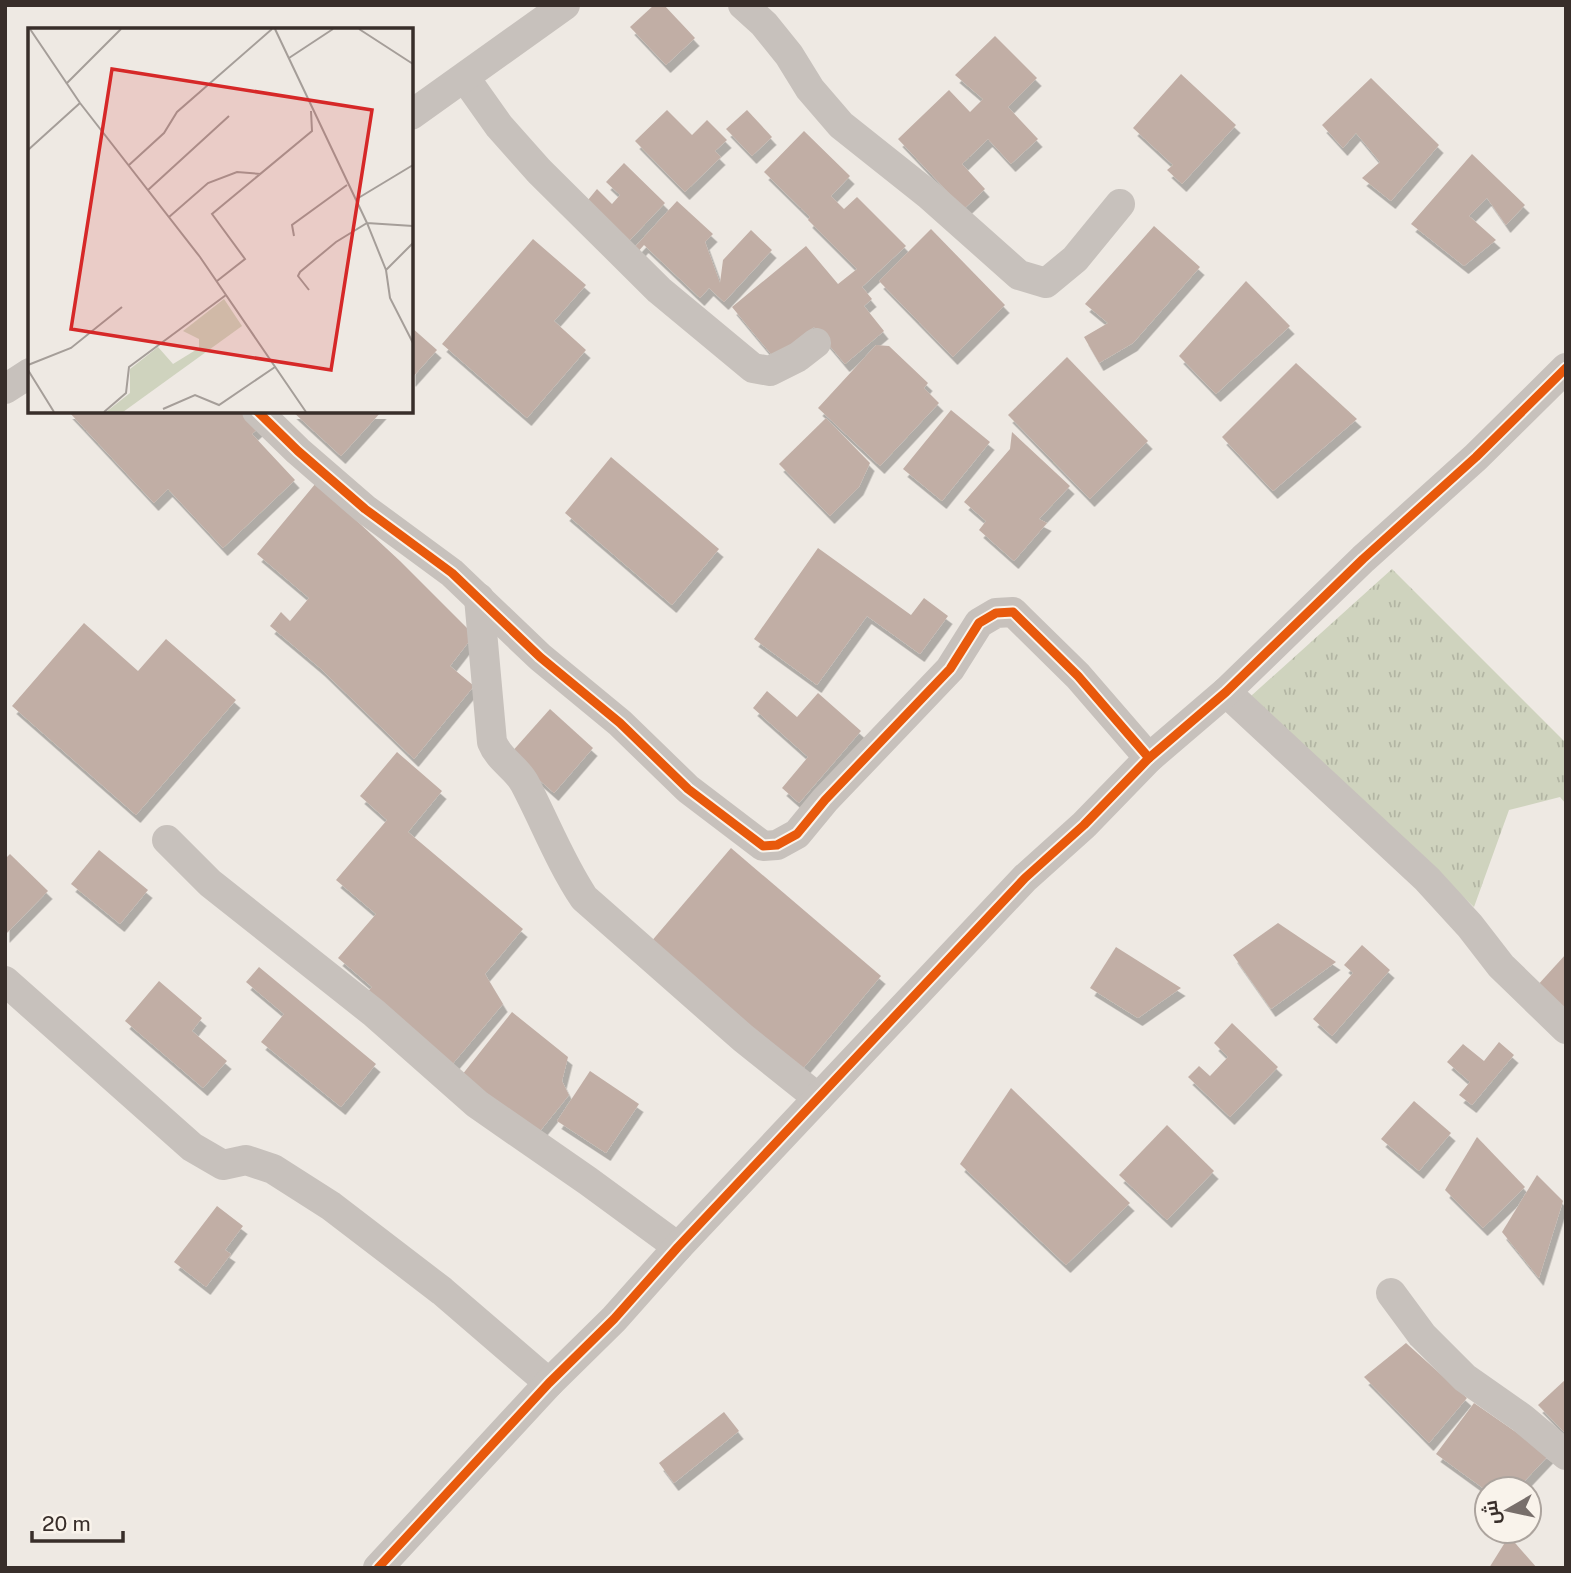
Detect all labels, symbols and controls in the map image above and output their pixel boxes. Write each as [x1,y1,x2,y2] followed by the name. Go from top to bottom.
[28,28,413,413] inset map
[1473,1475,1543,1545] north arrow
[1478,1499,1505,1526] text: ش
[32,1500,122,1544] scale bar
[42,1511,91,1536] text: 20 m

